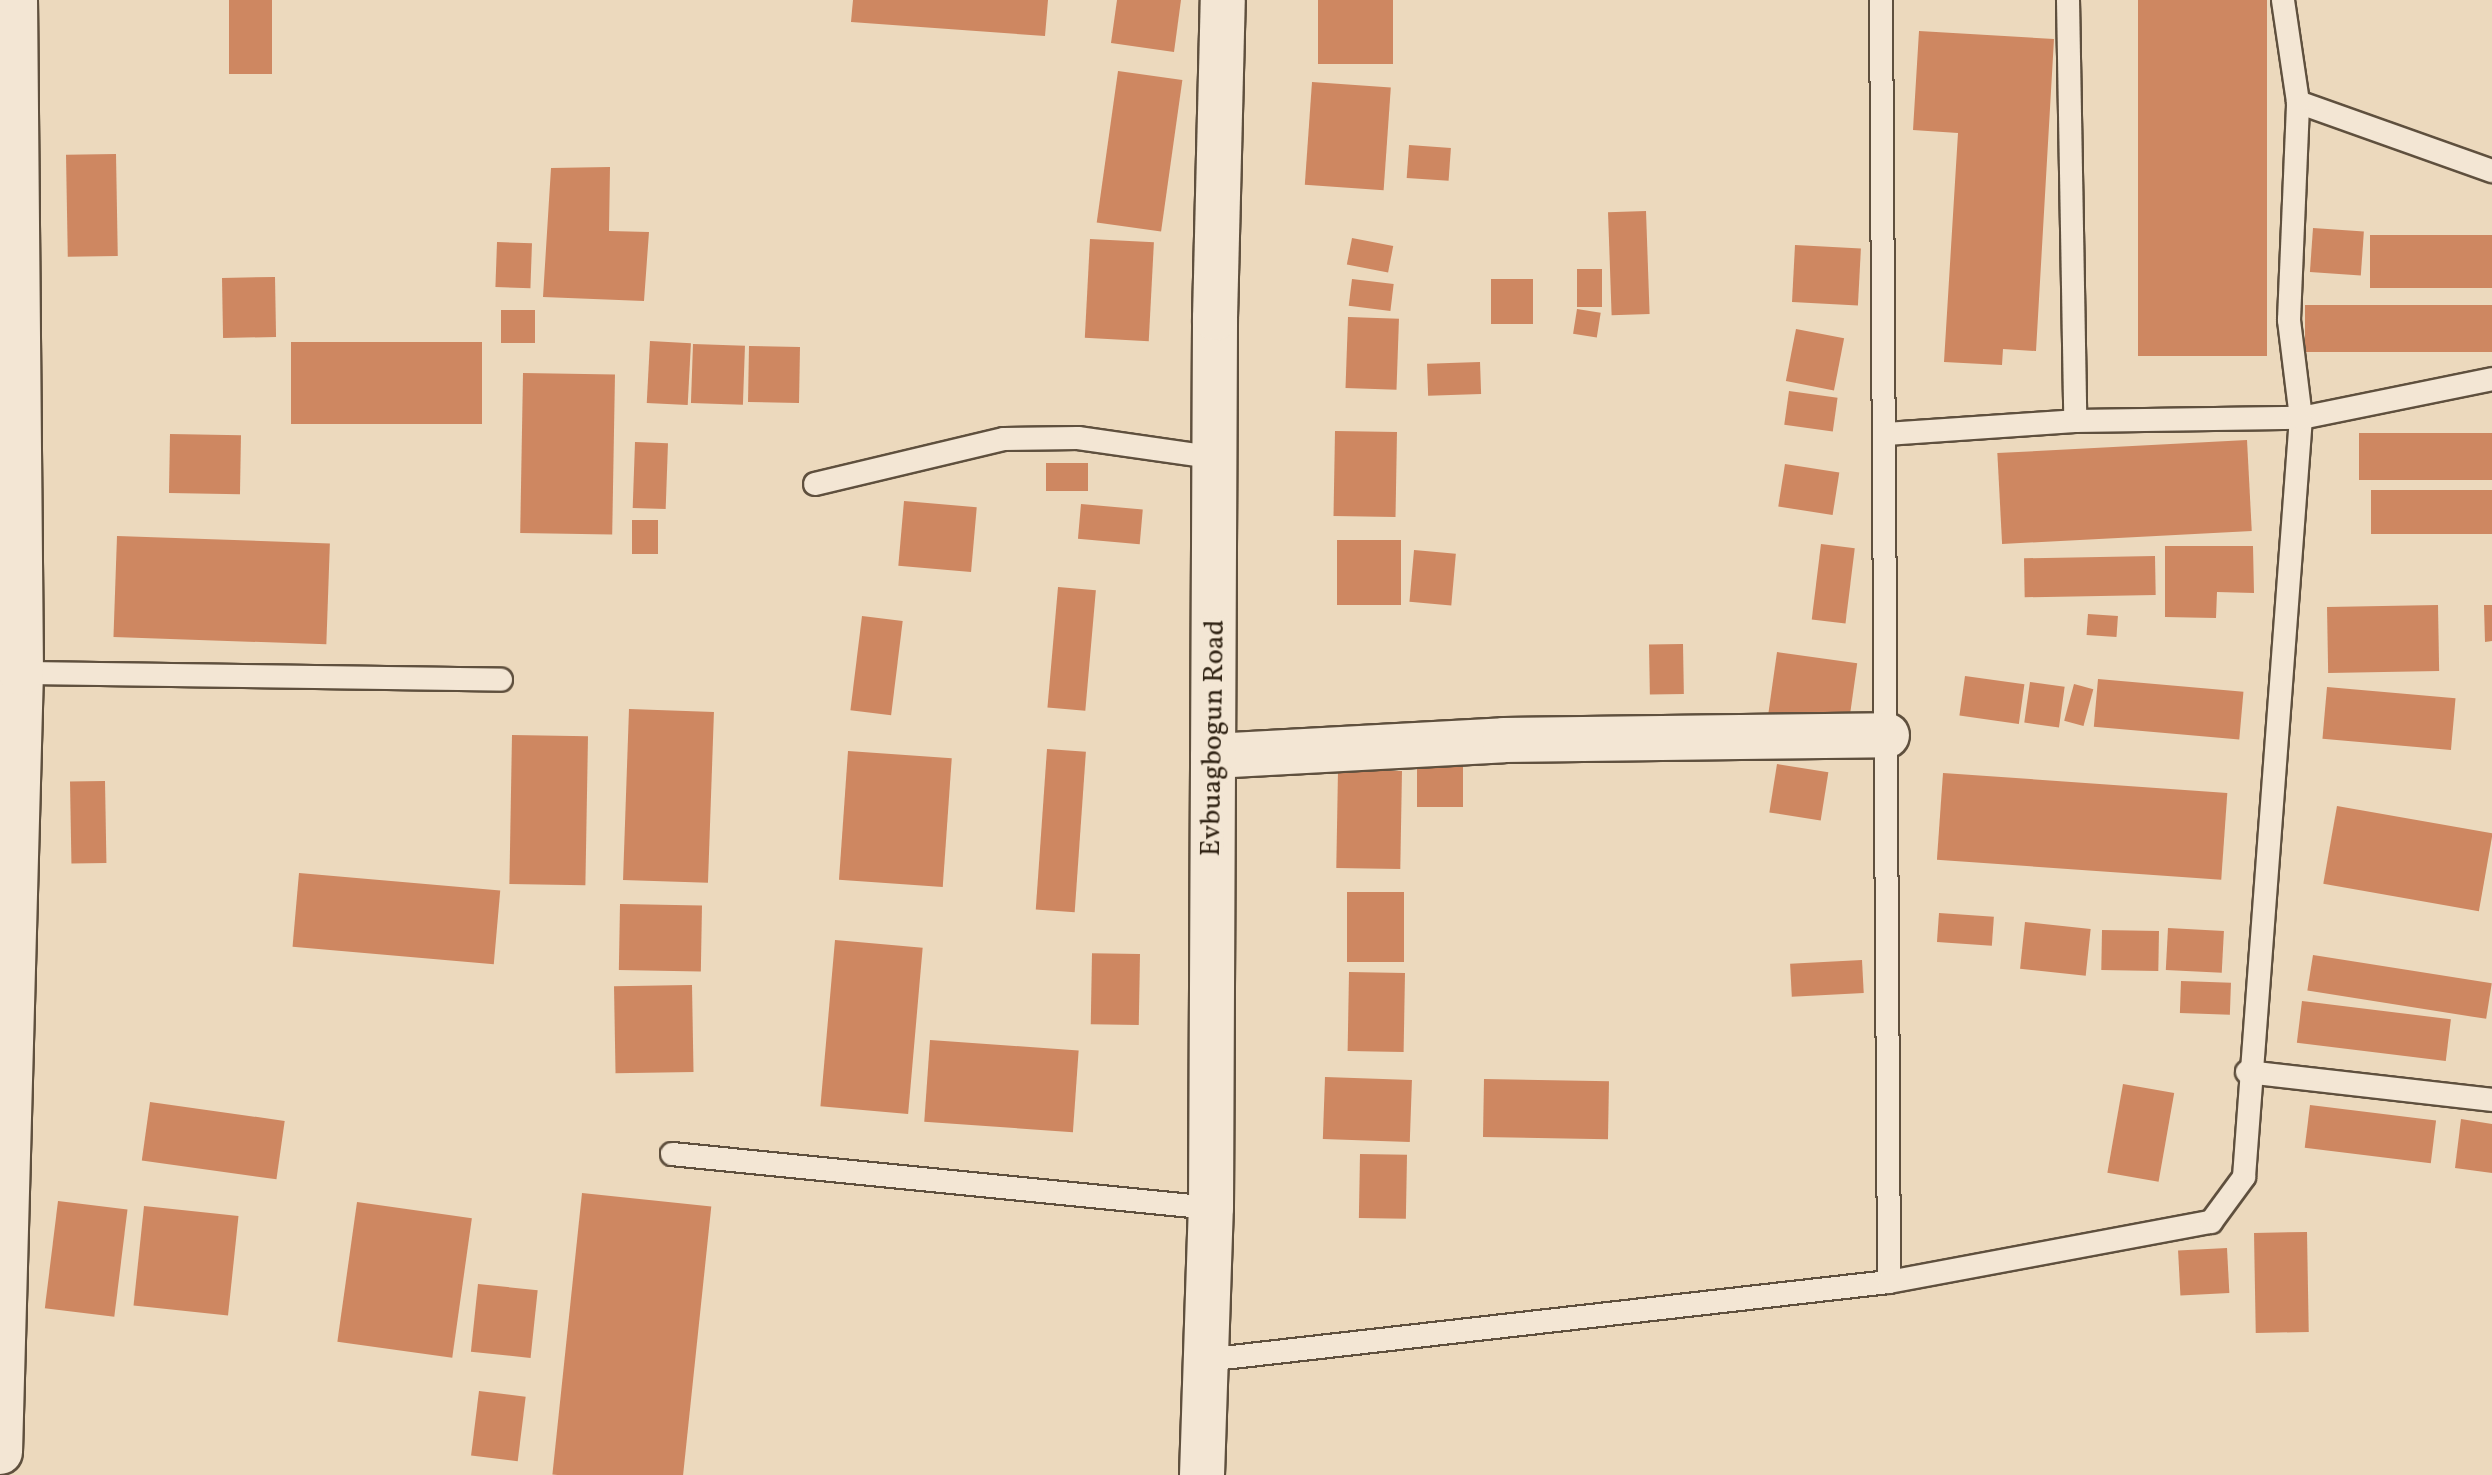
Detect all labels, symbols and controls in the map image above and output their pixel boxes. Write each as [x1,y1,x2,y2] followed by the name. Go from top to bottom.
[1195,619,1233,857] street label: Evbuagbogun Road

